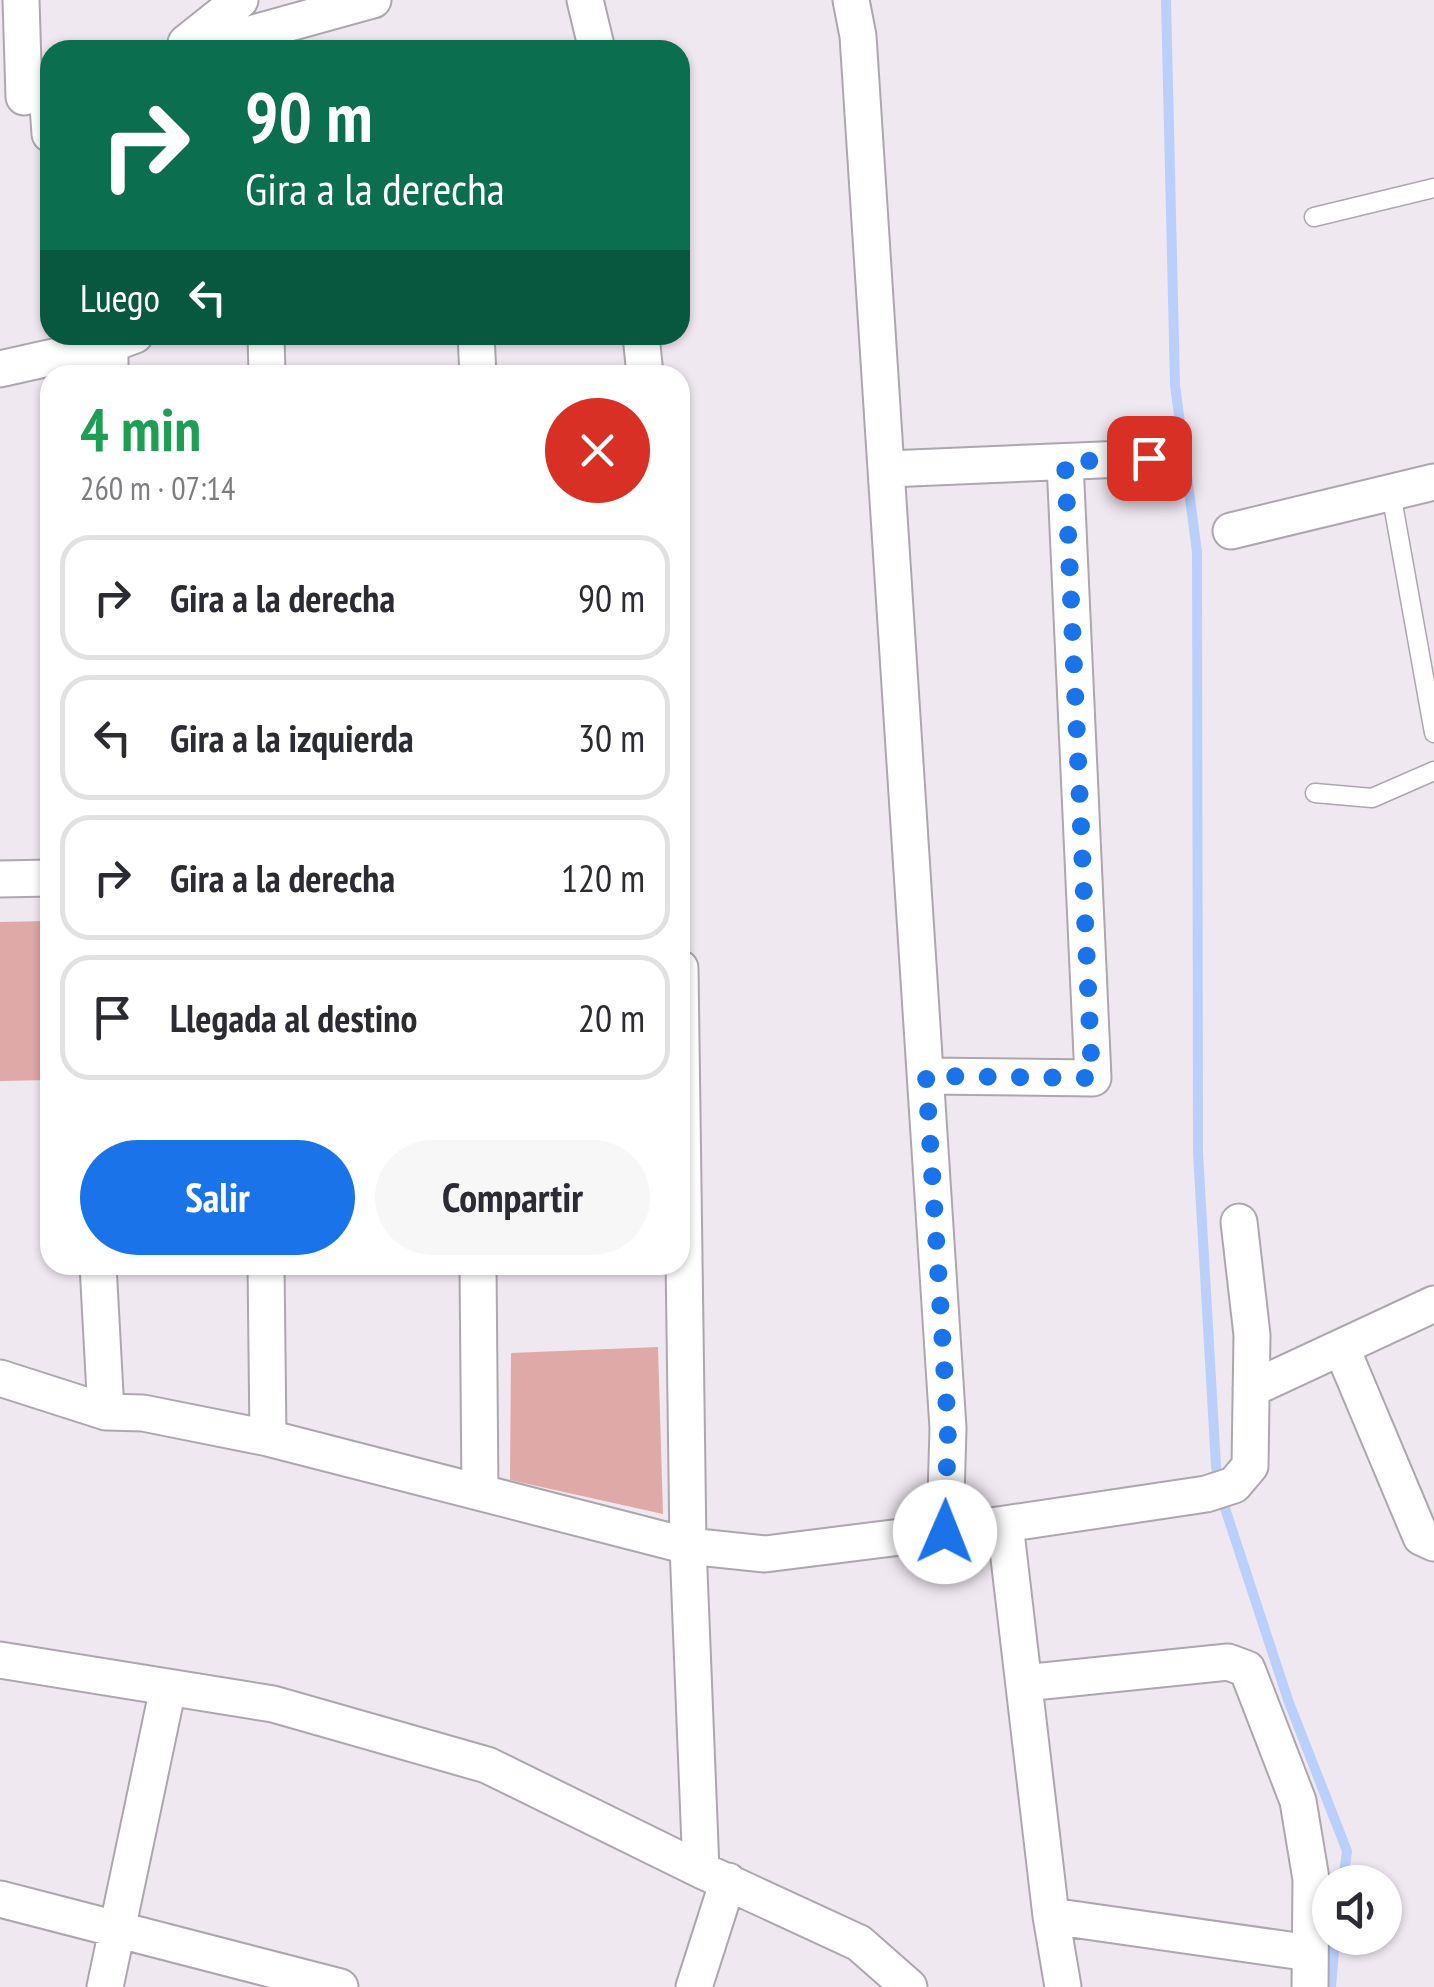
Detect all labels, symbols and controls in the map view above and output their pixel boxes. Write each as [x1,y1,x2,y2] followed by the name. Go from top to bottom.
[245,71,373,161] text: 90 m
[80,80,210,210] icon: right
[245,159,505,217] text: Gira a la derecha
[180,270,235,325] icon: left
[80,273,160,322] text: Luego
[80,390,201,468] text: 4 min
[545,398,650,503] button: close
[1107,416,1192,501] pin
[1122,431,1177,486] icon: arrive
[80,467,235,509] text: 260 m · 07:14
[85,570,140,625] icon: right
[170,573,395,622] text: Gira a la derecha
[578,573,645,622] text: 90 m
[85,710,140,765] icon: left
[170,713,414,762] text: Gira a la izquierda
[578,713,645,762] text: 30 m
[85,850,140,905] icon: right
[170,853,395,902] text: Gira a la derecha
[561,853,645,902] text: 120 m
[85,990,140,1045] icon: arrive
[170,993,417,1042] text: Llegada al destino
[578,993,645,1042] text: 20 m
[80,1140,355,1255] button: Salir
[375,1140,650,1255] button: Compartir
[893,1480,997,1584] position arrow
[1312,1865,1402,1955] map controls
[1312,1865,1402,1955] button: sound

